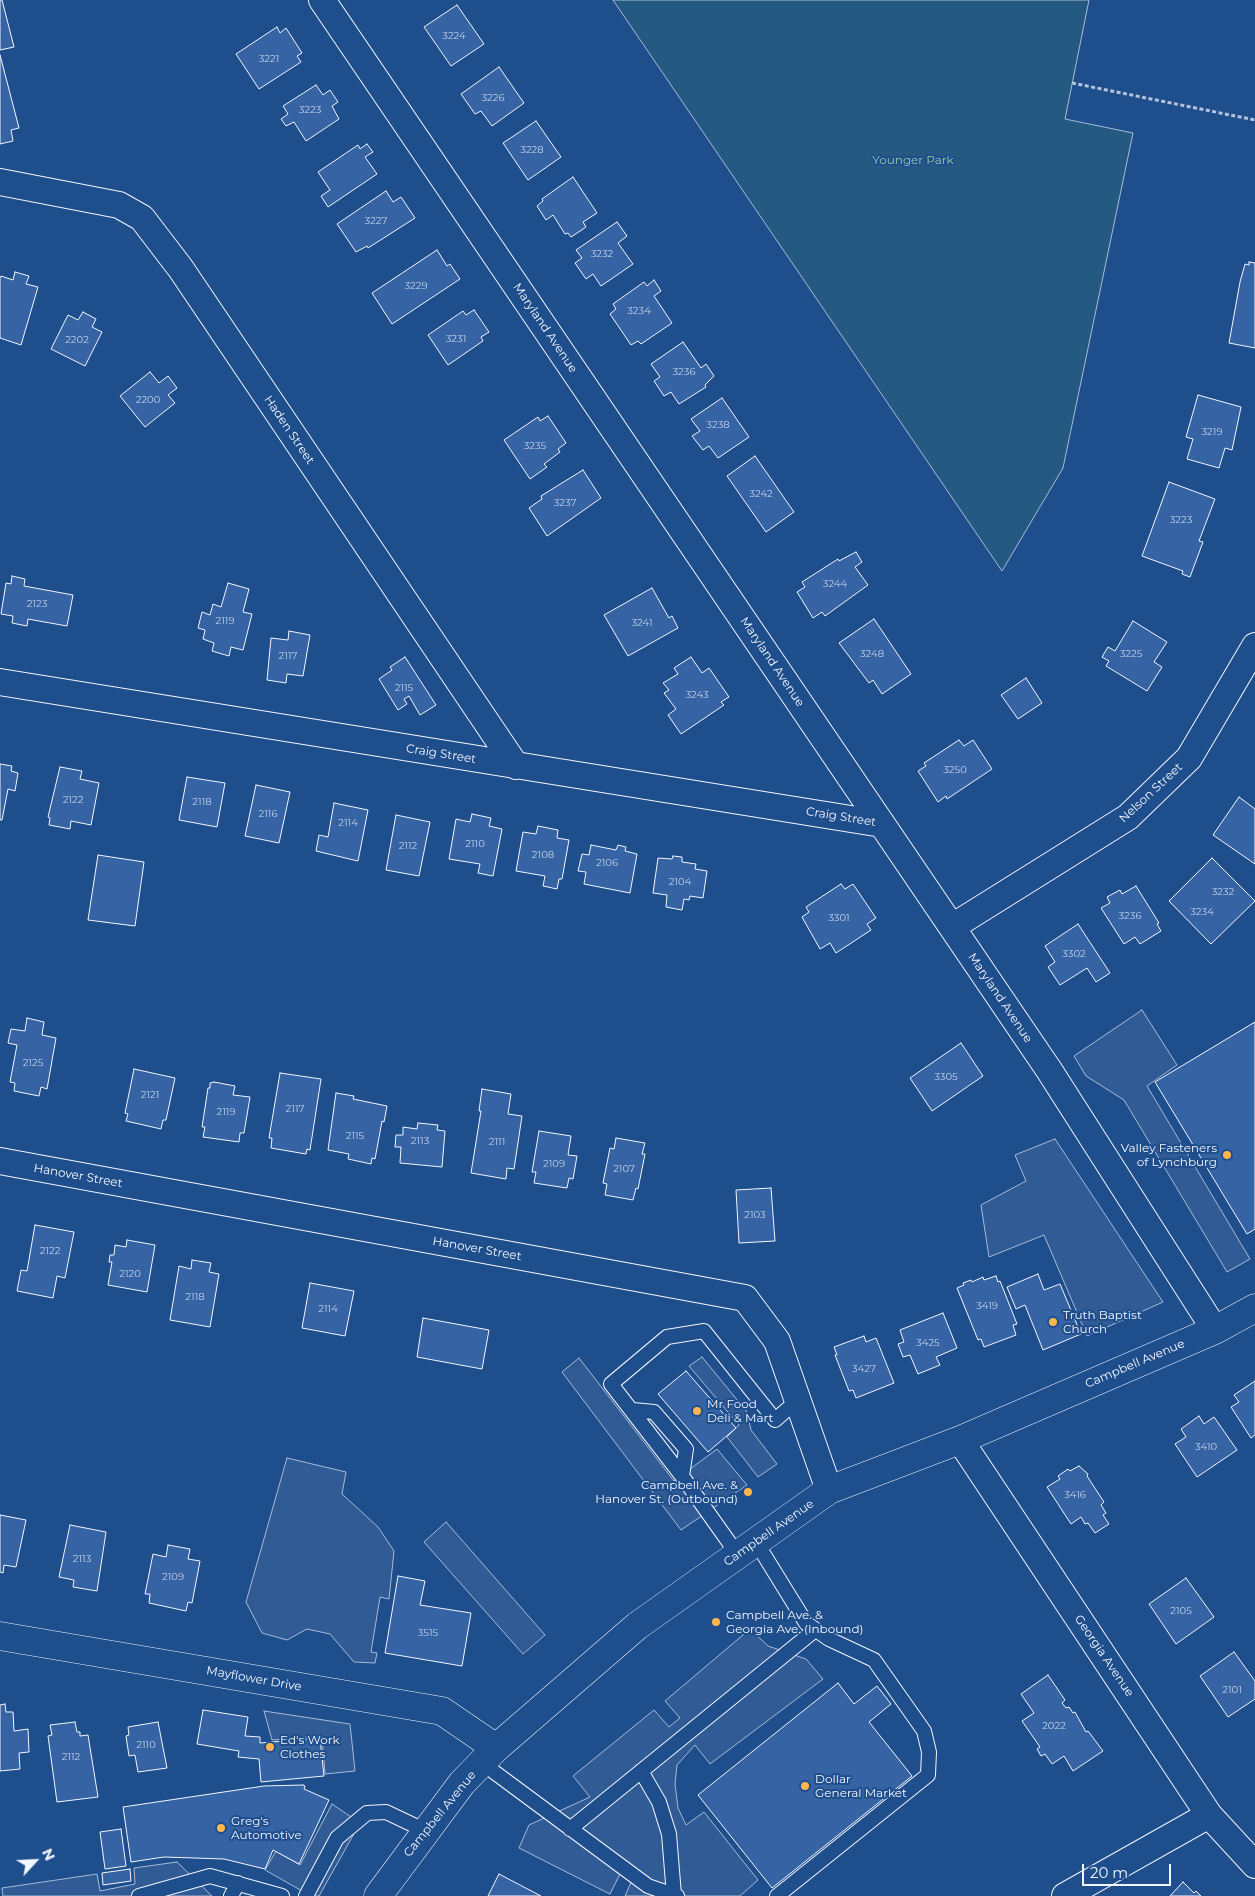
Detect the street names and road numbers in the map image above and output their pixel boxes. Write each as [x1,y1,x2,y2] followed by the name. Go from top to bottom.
[510,281,580,375] street label: Maryland Avenue
[261,393,317,467] street label: Haden Street
[737,615,807,709] street label: Maryland Avenue
[405,741,477,767] street label: Craig Street
[1116,760,1186,826] street label: Nelson Street
[805,804,877,830] street label: Craig Street
[965,951,1035,1045] street label: Maryland Avenue
[32,1161,124,1191] street label: Hanover Street
[431,1234,523,1264] street label: Hanover Street
[1083,1337,1187,1391] street label: Campbell Avenue
[721,1497,817,1569] street label: Campbell Avenue
[1071,1612,1137,1700] street label: Georgia Avenue
[205,1664,303,1694] street label: Mayflower Drive
[401,1768,479,1860] street label: Campbell Avenue

